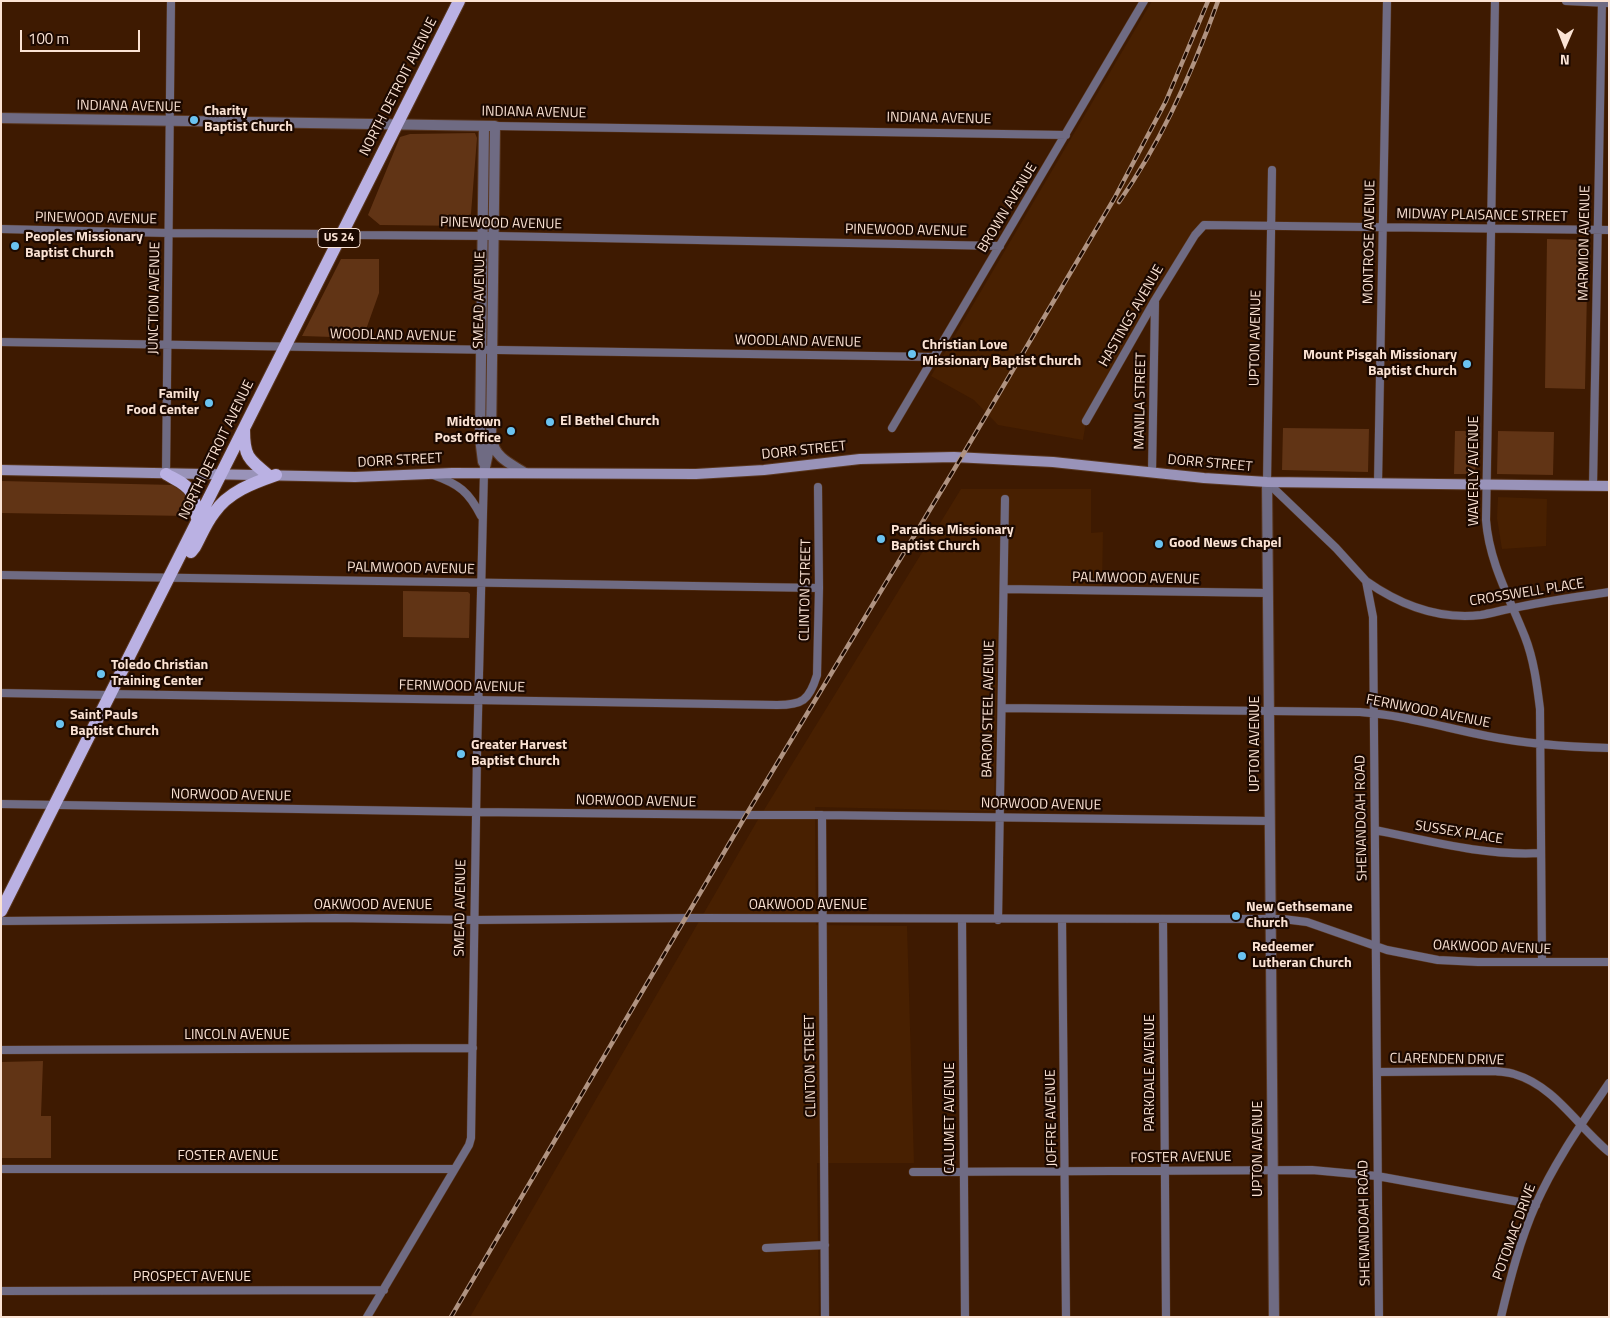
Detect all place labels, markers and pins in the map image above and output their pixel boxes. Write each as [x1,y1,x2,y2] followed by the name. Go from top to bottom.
[204,104,293,136] place label: Charity Baptist Church
[188,114,200,126] marker: Charity Baptist Church
[25,230,143,262] place label: Peoples Missionary Baptist Church
[9,240,21,252] marker: Peoples Missionary Baptist Church
[922,338,1081,371] place label: Christian Love Missionary Baptist Church
[906,348,918,360] marker: Christian Love Missionary Baptist Church
[1303,348,1457,381] place label: Mount Pisgah Missionary Baptist Church
[1461,358,1473,370] marker: Mount Pisgah Missionary Baptist Church
[126,387,199,420] place label: Family Food Center
[203,397,215,409] marker: Family Food Center
[560,414,659,430] place label: El Bethel Church
[434,415,501,448] place label: Midtown Post Office
[544,416,556,428] marker: El Bethel Church
[505,425,517,437] marker: Midtown Post Office
[891,523,1014,556] place label: Paradise Missionary Baptist Church
[875,533,887,545] marker: Paradise Missionary Baptist Church
[1169,536,1282,552] place label: Good News Chapel
[1153,538,1165,550] marker: Good News Chapel
[111,658,208,690] place label: Toledo Christian Training Center
[95,668,107,680] marker: Toledo Christian Training Center
[70,708,159,740] place label: Saint Pauls Baptist Church
[54,718,66,730] marker: Saint Pauls Baptist Church
[471,738,567,770] place label: Greater Harvest Baptist Church
[455,748,467,760] marker: Greater Harvest Baptist Church
[1246,900,1353,932] place label: New Gethsemane Church
[1230,910,1242,922] marker: New Gethsemane Church
[1252,940,1352,972] place label: Redeemer Lutheran Church
[1236,950,1248,962] marker: Redeemer Lutheran Church

